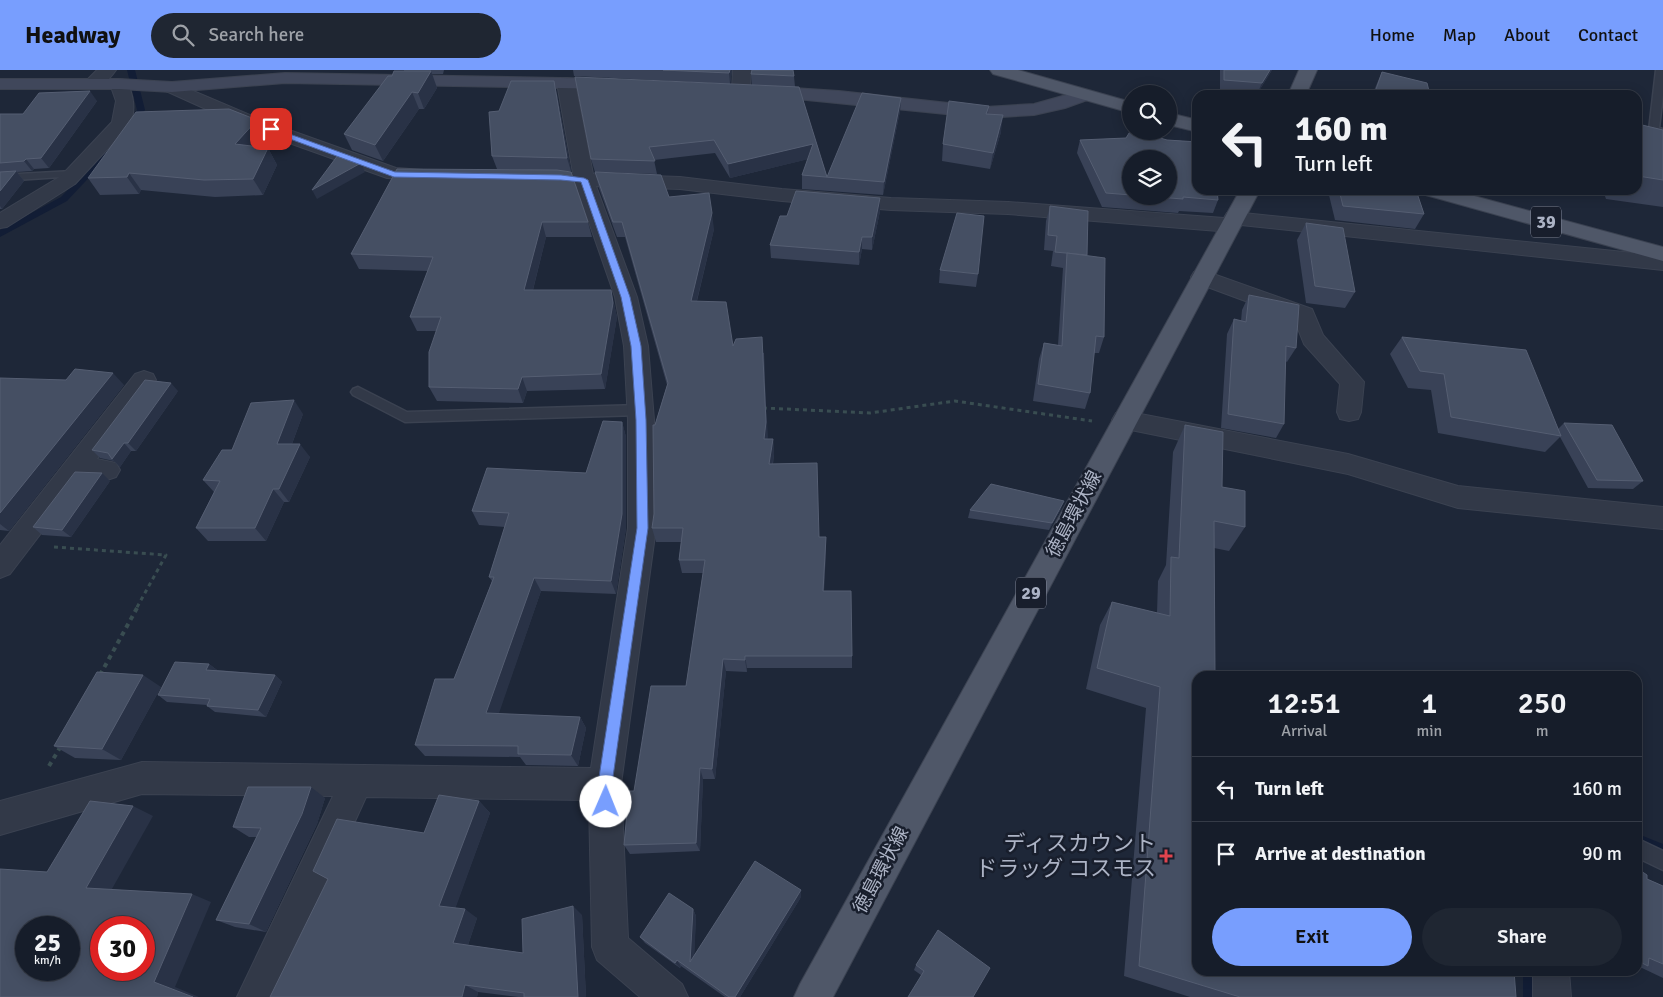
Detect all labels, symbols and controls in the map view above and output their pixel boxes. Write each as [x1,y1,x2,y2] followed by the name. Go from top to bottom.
[151,13,501,58] search box
[25,20,121,50] text: Headway
[169,21,197,49] icon: search
[209,23,304,47] text: Search here
[1370,24,1415,46] text: Home
[1443,24,1476,46] text: Map
[1504,24,1550,46] text: About
[1578,24,1638,46] text: Contact
[1122,85,1177,205] map controls
[1122,85,1177,140] button: search
[1295,107,1388,150] text: 160 m
[250,108,292,150] pin
[1212,110,1277,175] icon: left
[257,115,285,143] icon: arrive
[1122,150,1177,205] button: layers
[1295,150,1373,177] text: Turn left
[1531,206,1561,238] road number: 39
[1041,466,1107,562] street label: 徳島環状線
[1016,578,1046,608] road number: 29
[1268,685,1341,722] text: 12:51
[1421,685,1437,722] text: 1
[1518,685,1566,722] text: 250
[1281,721,1327,741] text: Arrival
[1416,721,1442,741] text: min
[1536,721,1548,741] text: m
[579,775,631,827] position arrow
[1212,775,1240,803] icon: left
[1255,777,1324,801] text: Turn left
[1572,777,1622,801] text: 160 m
[848,822,914,918] street label: 徳島環状線
[975,830,1156,882] place label: ディスカウント ドラッグ コスモス
[1212,840,1240,868] icon: arrive
[1255,842,1426,866] text: Arrive at destination
[1582,842,1622,866] text: 90 m
[1160,850,1172,862] marker: ディスカウント ドラッグ コスモス
[1212,908,1412,966] button: Exit
[1422,908,1622,966] button: Share
[90,916,155,981] speed limit sign: 30
[34,927,61,958] text: 25
[34,953,61,968] text: km/h

